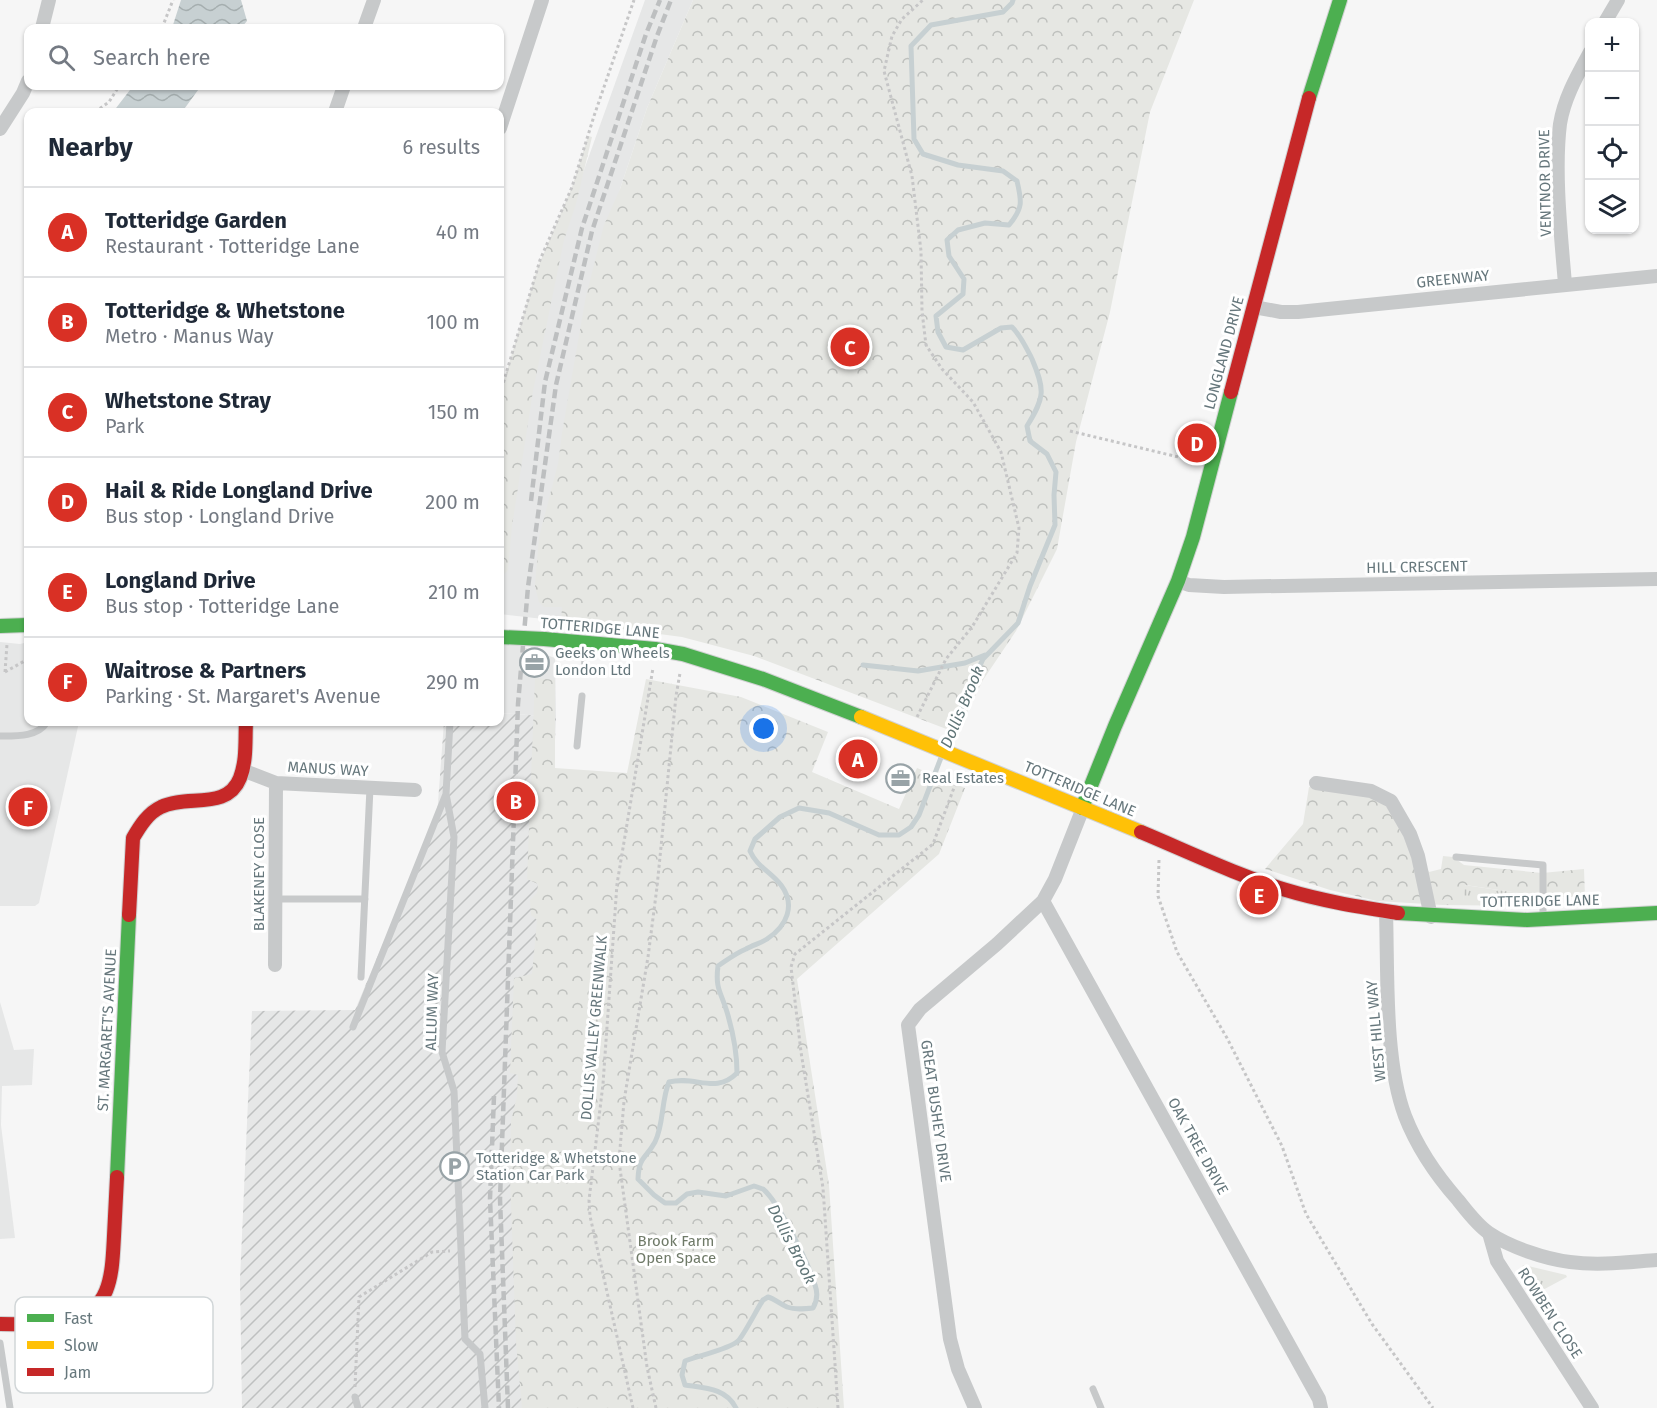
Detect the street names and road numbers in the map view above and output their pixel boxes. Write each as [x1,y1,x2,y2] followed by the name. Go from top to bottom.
[1535,129,1555,237] street label: VENTNOR DRIVE
[1416,266,1491,292] street label: GREENWAY
[1200,294,1248,412] street label: LONGLAND DRIVE
[1366,557,1468,577] street label: HILL CRESCENT
[540,614,660,642] street label: TOTTERIDGE LANE
[1021,757,1139,821] street label: TOTTERIDGE LANE
[287,758,370,780] street label: MANUS WAY
[250,817,268,931] street label: BLAKENEY CLOSE
[1480,891,1600,911] street label: TOTTERIDGE LANE
[577,935,611,1121] street label: DOLLIS VALLEY GREENWALK
[94,948,120,1112] street label: ST. MARGARET'S AVENUE
[422,972,442,1051] street label: ALLUM WAY
[1363,979,1389,1083] street label: WEST HILL WAY
[917,1039,955,1183] street label: GREAT BUSHEY DRIVE
[1164,1094,1232,1198] street label: OAK TREE DRIVE
[1514,1264,1586,1362] street label: ROWBEN CLOSE

